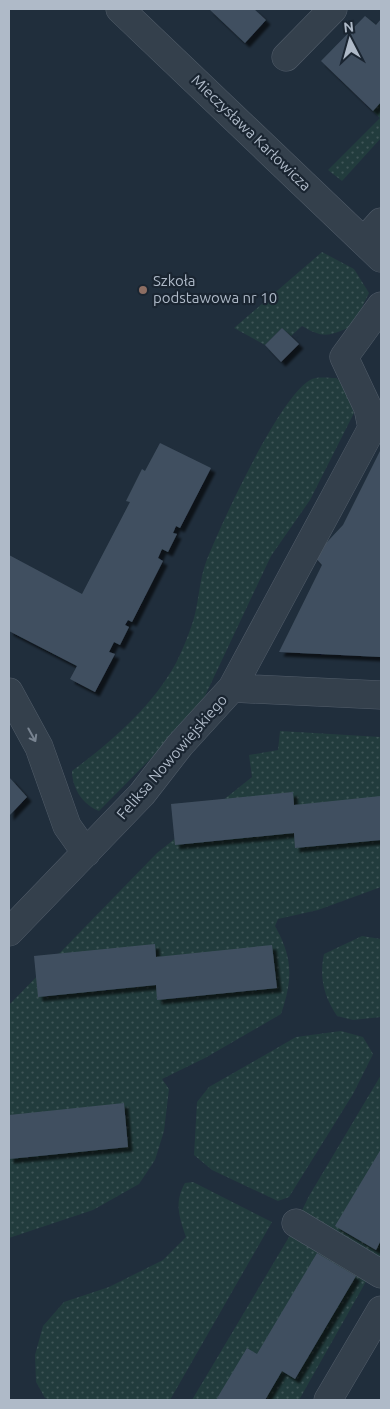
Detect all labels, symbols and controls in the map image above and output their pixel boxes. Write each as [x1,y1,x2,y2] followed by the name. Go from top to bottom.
[325,15,375,65] north arrow
[343,19,355,36] text: N
[188,71,315,194] street label: Mieczysława Karłowicza
[153,272,277,306] place label: Szkoła podstawowa nr 10
[137,284,149,296] marker: Szkoła podstawowa nr 10
[113,691,230,822] street label: Feliksa Nowowiejskiego
[27,727,37,742] one-way arrow

